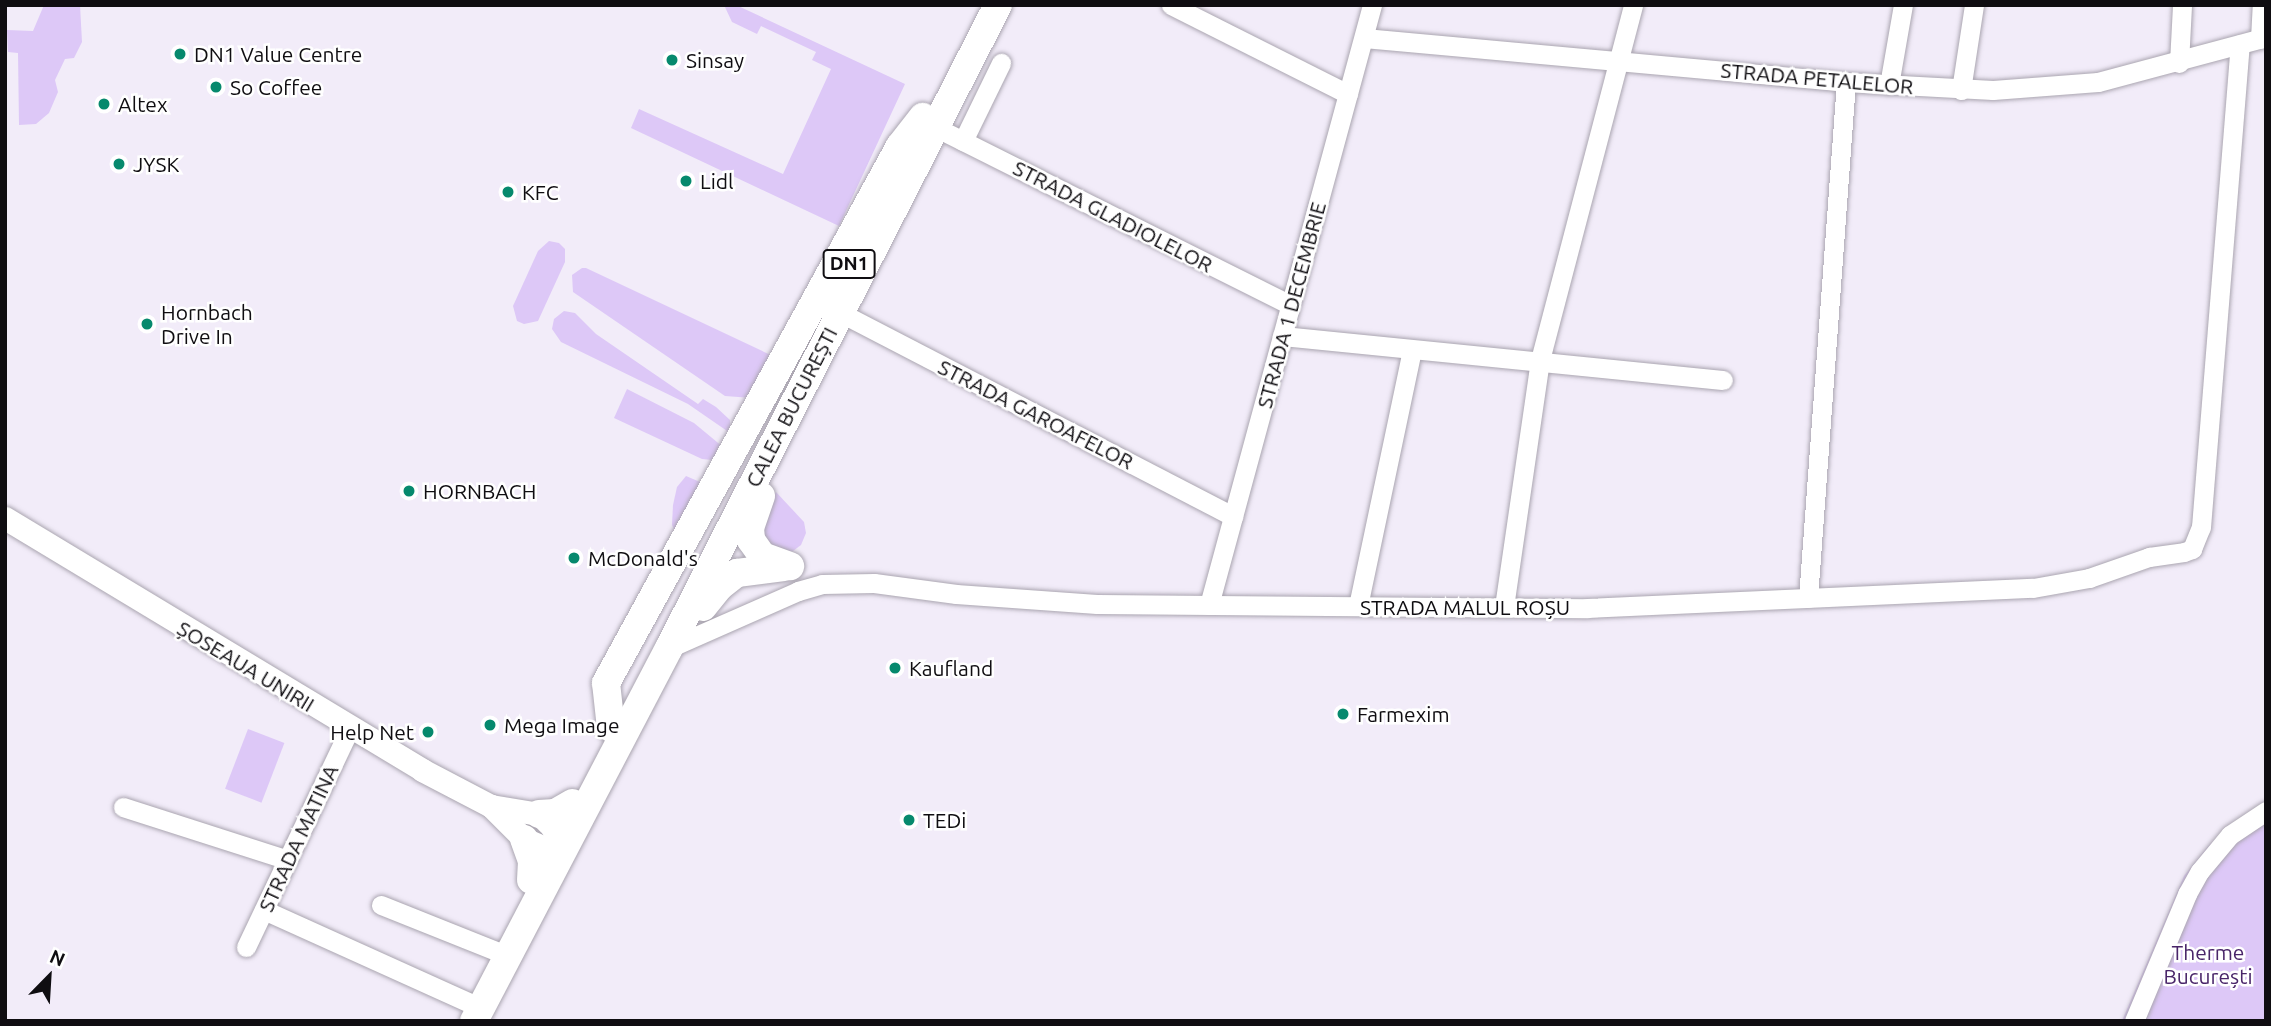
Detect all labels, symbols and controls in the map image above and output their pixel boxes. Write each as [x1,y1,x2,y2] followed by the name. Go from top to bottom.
[194,41,362,67] place label: DN1 Value Centre
[172,46,188,62] marker: DN1 Value Centre
[686,47,744,73] place label: Sinsay
[664,52,680,68] marker: Sinsay
[1720,57,1914,99] street label: STRADA PETALELOR
[230,74,322,100] place label: So Coffee
[208,79,224,95] marker: So Coffee
[118,91,168,117] place label: Altex
[96,96,112,112] marker: Altex
[133,151,179,177] place label: JYSK
[1009,155,1217,277] street label: STRADA GLADIOLELOR
[111,156,127,172] marker: JYSK
[700,168,734,194] place label: Lidl
[678,173,694,189] marker: Lidl
[522,179,559,205] place label: KFC
[500,184,516,200] marker: KFC
[1251,199,1331,411] street label: STRADA 1 DECEMBRIE
[821,248,877,280] road number: DN1
[161,299,253,349] place label: Hornbach Drive In
[139,316,155,332] marker: Hornbach Drive In
[740,323,842,491] street label: CALEA BUCUREȘTI
[934,354,1138,474] street label: STRADA GAROAFELOR
[423,478,536,504] place label: HORNBACH
[401,483,417,499] marker: HORNBACH
[588,545,698,571] place label: McDonald's
[566,550,582,566] marker: McDonald's
[1360,594,1570,620] street label: STRADA MALUL ROȘU
[173,615,319,717] street label: ȘOSEAUA UNIRII
[909,655,993,681] place label: Kaufland
[887,660,903,676] marker: Kaufland
[1357,701,1450,727] place label: Farmexim
[1335,706,1351,722] marker: Farmexim
[504,712,619,738] place label: Mega Image
[482,717,498,733] marker: Mega Image
[330,719,414,745] place label: Help Net
[420,724,436,740] marker: Help Net
[253,760,343,916] street label: STRADA MATINA
[923,807,966,833] place label: TEDi
[901,812,917,828] marker: TEDi
[2163,939,2253,989] park label: Therme București
[14,942,84,1012] north arrow
[47,945,68,971] text: N

